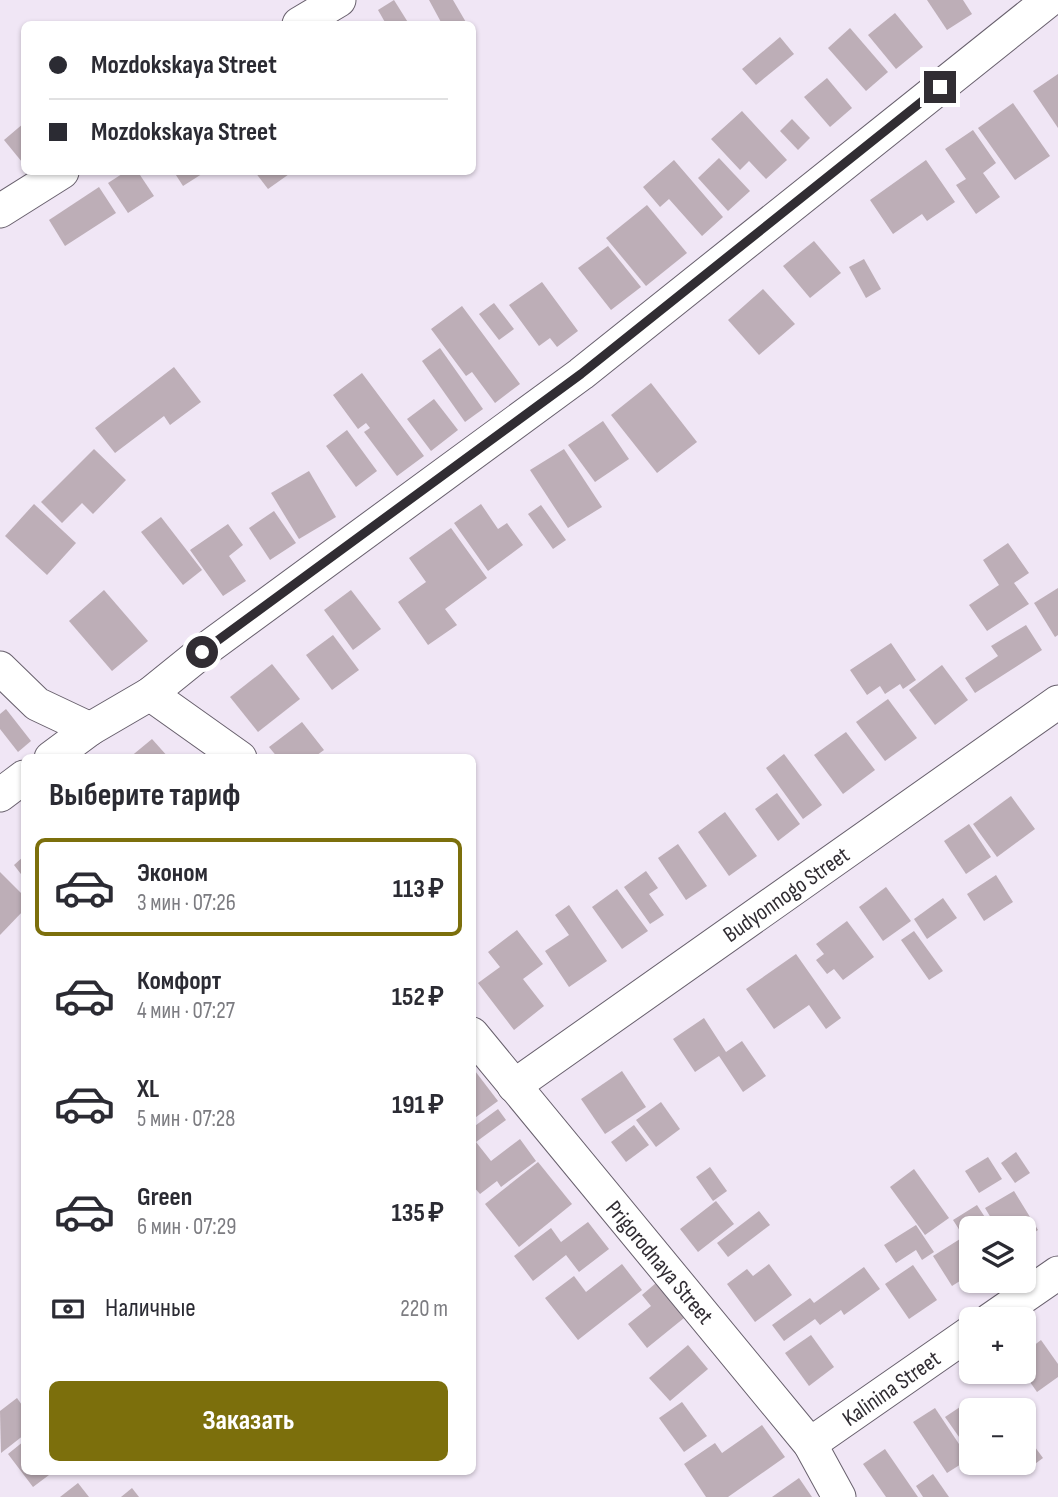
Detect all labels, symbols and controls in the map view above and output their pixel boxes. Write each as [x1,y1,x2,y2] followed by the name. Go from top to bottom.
[91,50,277,81] text: Mozdokskaya Street
[924,71,956,103] route end
[91,117,277,148] text: Mozdokskaya Street
[186,636,218,668] route start
[49,776,240,815] text: Выберите тариф
[718,841,855,949] street label: Budyonnogo Street
[53,856,116,919] icon: car
[137,858,208,889] text: Эконом
[393,874,444,905] text: 113 ₽
[137,889,236,917] text: 3 мин · 07:26
[53,964,116,1027] icon: car
[137,966,221,997] text: Комфорт
[392,982,444,1013] text: 152 ₽
[137,997,235,1025] text: 4 мин · 07:27
[53,1072,116,1135] icon: car
[137,1074,159,1105] text: XL
[392,1090,444,1121] text: 191 ₽
[137,1105,235,1133] text: 5 мин · 07:28
[53,1180,116,1243] icon: car
[137,1182,192,1213] text: Green
[599,1195,719,1330] street label: Prigorodnaya Street
[392,1198,444,1229] text: 135 ₽
[137,1213,236,1241] text: 6 мин · 07:29
[959,1216,1036,1475] map controls
[959,1216,1036,1293] button: layers
[49,1290,87,1328] icon: cash
[105,1293,196,1324] text: Наличные
[400,1295,448,1323] text: 220 m
[959,1307,1036,1384] button: +
[837,1345,946,1433] street label: Kalinina Street
[49,1381,448,1461] button: Заказать
[959,1398,1036,1475] button: −

